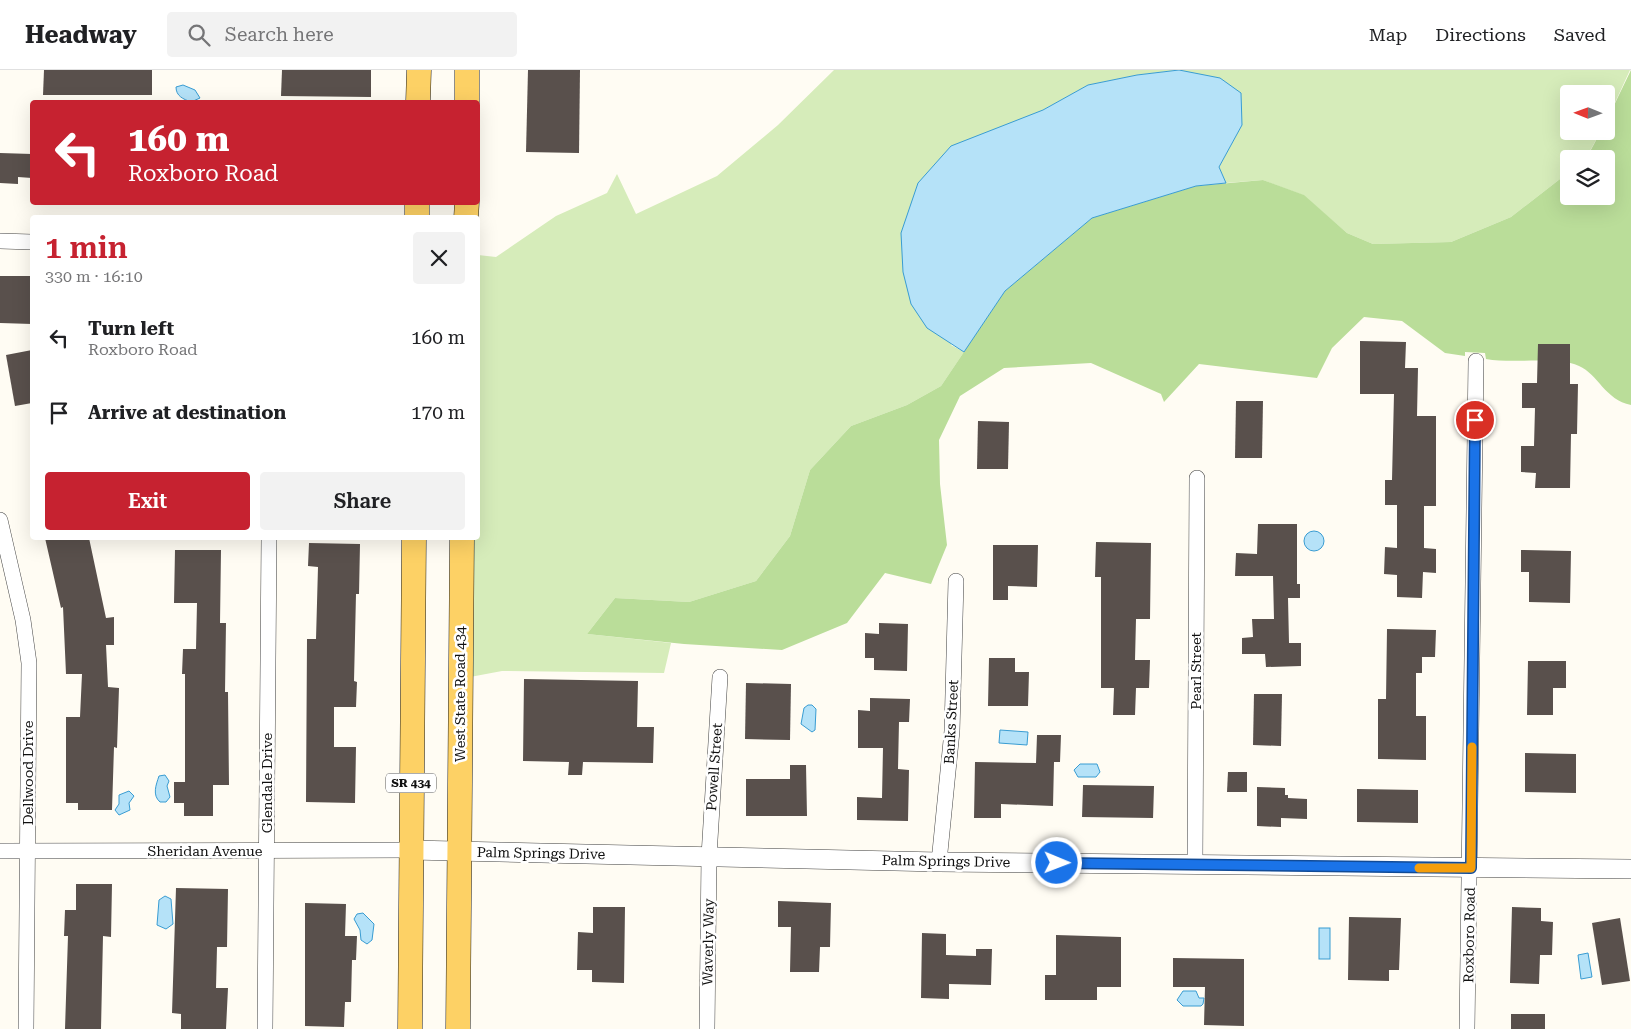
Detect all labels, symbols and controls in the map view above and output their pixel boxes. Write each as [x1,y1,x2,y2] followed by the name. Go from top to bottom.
[167,12,517,57] search box
[25,21,137,49] text: Headway
[185,21,213,49] icon: search
[225,23,334,46] text: Search here
[1369,24,1407,45] text: Map
[1435,24,1526,45] text: Directions
[1554,24,1606,45] text: Saved
[1560,85,1615,140] north arrow
[1560,85,1615,205] map controls
[128,119,229,160] text: 160 m
[45,120,110,185] icon: left
[1560,150,1615,205] button: layers
[128,161,278,186] text: Roxboro Road
[45,230,128,265] text: 1 min
[413,232,465,284] button: close
[45,267,143,286] text: 330 m · 16:10
[88,317,174,340] text: Turn left
[45,324,73,352] icon: left
[411,326,465,349] text: 160 m
[88,340,197,359] text: Roxboro Road
[45,399,73,427] icon: arrive
[1454,399,1496,441] pin
[88,401,286,424] text: Arrive at destination
[411,401,465,424] text: 170 m
[1461,406,1489,434] icon: arrive
[45,472,250,530] button: Exit
[260,472,465,530] button: Share
[452,626,468,762] street label: West State Road 434
[1188,632,1204,710] street label: Pearl Street
[941,679,961,765] street label: Banks Street
[20,720,36,825] street label: Dellwood Drive
[703,722,725,812] street label: Powell Street
[259,732,275,833] street label: Glendale Drive
[386,774,436,792] road number: SR 434
[1030,836,1082,888] position arrow
[148,843,263,859] street label: Sheridan Avenue
[477,844,606,862] street label: Palm Springs Drive
[882,852,1011,870] street label: Palm Springs Drive
[1460,887,1478,983] street label: Roxboro Road
[699,897,717,986] street label: Waverly Way

